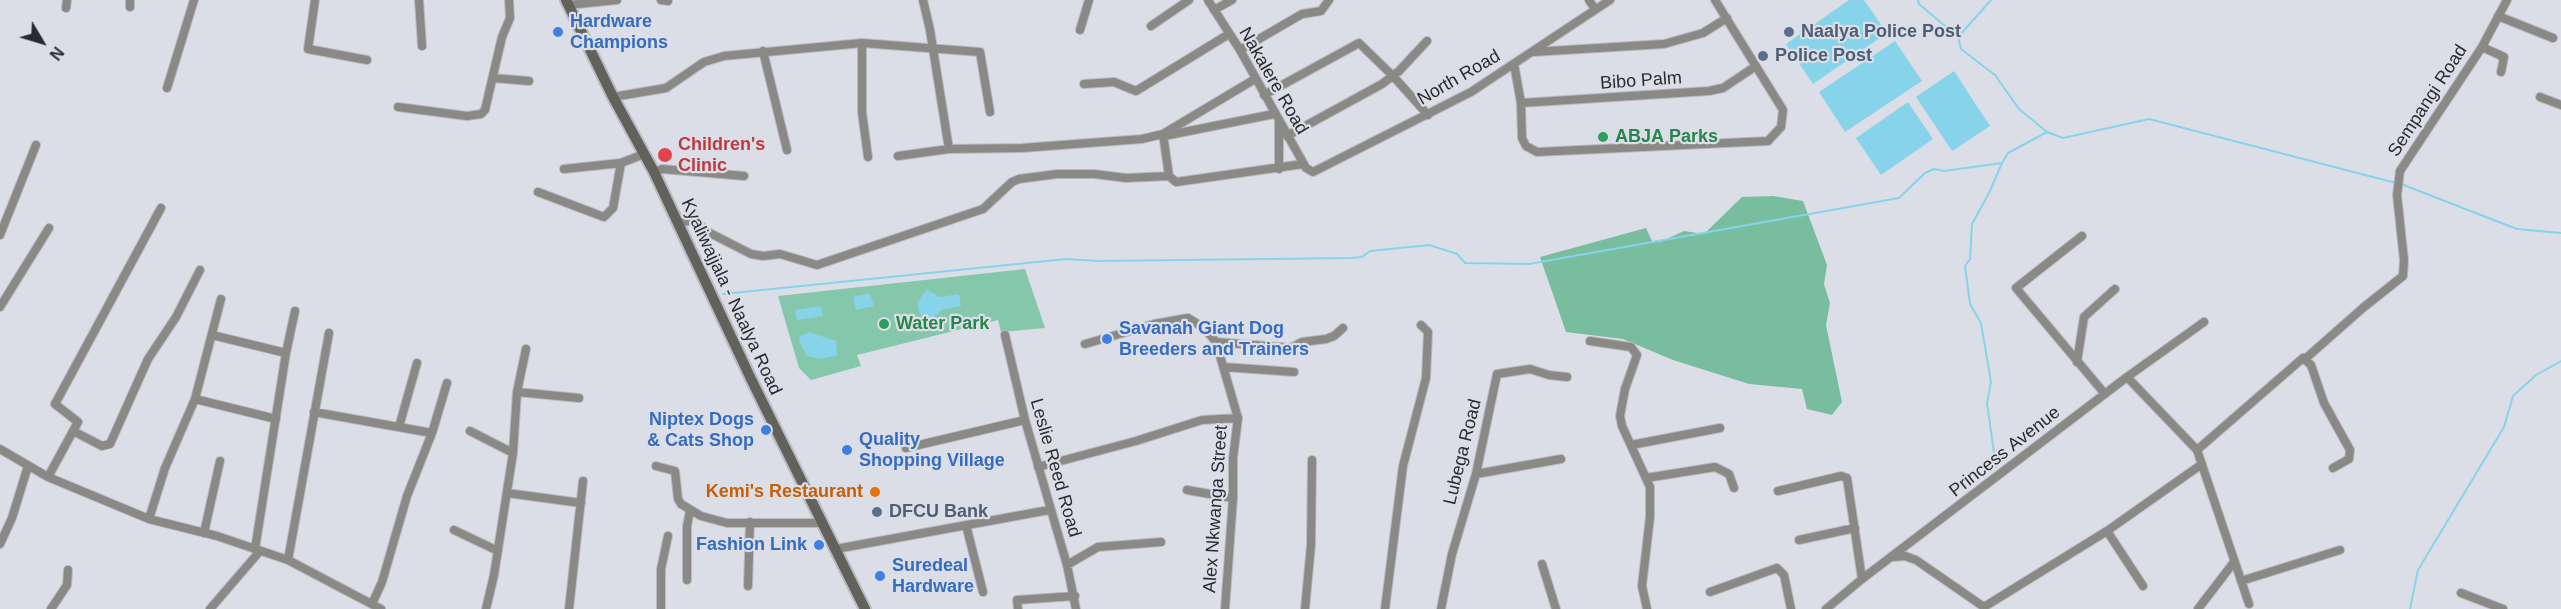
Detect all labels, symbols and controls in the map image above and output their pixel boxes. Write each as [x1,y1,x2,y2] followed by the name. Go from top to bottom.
[570,11,668,54] place label: Hardware Champions
[12,12,72,72] north arrow
[1801,21,1961,43] place label: Naalya Police Post
[1234,24,1312,138] street label: Nakalere Road
[551,25,565,39] marker: Hardware Champions
[1782,25,1796,39] marker: Naalya Police Post
[2384,41,2472,161] street label: Sempangi Road
[46,44,67,63] text: N
[1775,45,1872,67] place label: Police Post
[1414,46,1504,110] street label: North Road
[1756,49,1770,63] marker: Police Post
[1599,67,1683,95] street label: Bibo Palm
[1615,126,1718,148] place label: ABJA Parks
[1596,130,1610,144] marker: ABJA Parks
[678,134,765,176] place label: Children's Clinic
[656,146,674,164] marker: Children's Clinic
[676,195,786,399] street label: Kyaliwajjala - Naalya Road
[896,313,989,335] place label: Water Park
[877,317,891,331] marker: Water Park
[1119,318,1309,360] place label: Savanah Giant Dog Breeders and Trainers
[1100,332,1114,346] marker: Savanah Giant Dog Breeders and Trainers
[1025,396,1085,540] street label: Leslie Reed Road
[1439,397,1487,507] street label: Lubega Road
[1945,402,2065,502] street label: Princess Avenue
[647,409,754,452] place label: Niptex Dogs & Cats Shop
[759,423,773,437] marker: Niptex Dogs & Cats Shop
[1199,424,1233,594] street label: Alex Nkwanga Street
[859,429,1005,472] place label: Quality Shopping Village
[840,443,854,457] marker: Quality Shopping Village
[706,481,863,503] place label: Kemi's Restaurant
[868,485,882,499] marker: Kemi's Restaurant
[889,501,988,523] place label: DFCU Bank
[870,505,884,519] marker: DFCU Bank
[696,534,807,556] place label: Fashion Link
[812,538,826,552] marker: Fashion Link
[892,555,974,598] place label: Suredeal Hardware
[873,569,887,583] marker: Suredeal Hardware

